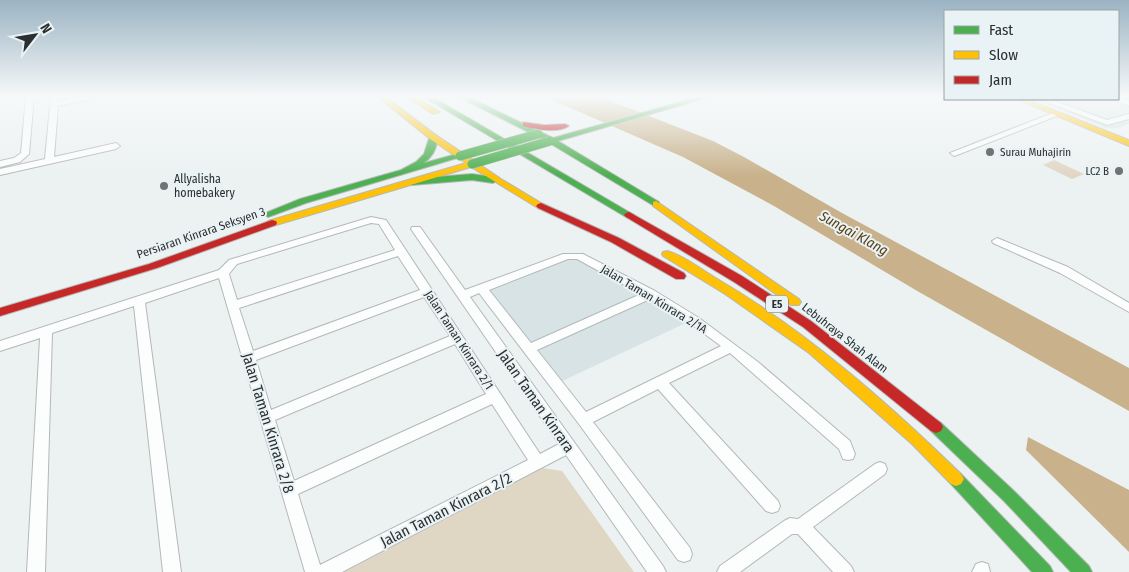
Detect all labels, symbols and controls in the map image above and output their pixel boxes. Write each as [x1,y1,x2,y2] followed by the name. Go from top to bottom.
[10,10,60,60] north arrow
[944,10,1119,100] legend
[36,21,55,37] text: N
[989,21,1013,39] text: Fast
[989,46,1018,64] text: Slow
[989,71,1012,89] text: Jam
[984,146,996,158] marker: Surau Muhajirin
[1000,146,1071,159] place label: Surau Muhajirin
[1086,165,1109,178] place label: LC2 B
[1113,165,1125,177] marker: LC2 B
[174,172,236,200] place label: Allyalisha homebakery
[158,180,170,192] marker: Allyalisha homebakery
[135,204,267,262] street label: Persiaran Kinrara Seksyen 3
[816,207,891,259] water label: Sungai Klang
[598,262,710,337] street label: Jalan Taman Kinrara 2/1A
[422,288,496,392] street label: Jalan Taman Kinrara 2/1
[766,296,788,312] road number: E5
[799,300,891,376] street label: Lebuhraya Shah Alam
[494,346,578,456] street label: Jalan Taman Kinrara
[238,351,298,495] street label: Jalan Taman Kinrara 2/8
[377,469,515,551] street label: Jalan Taman Kinrara 2/2

